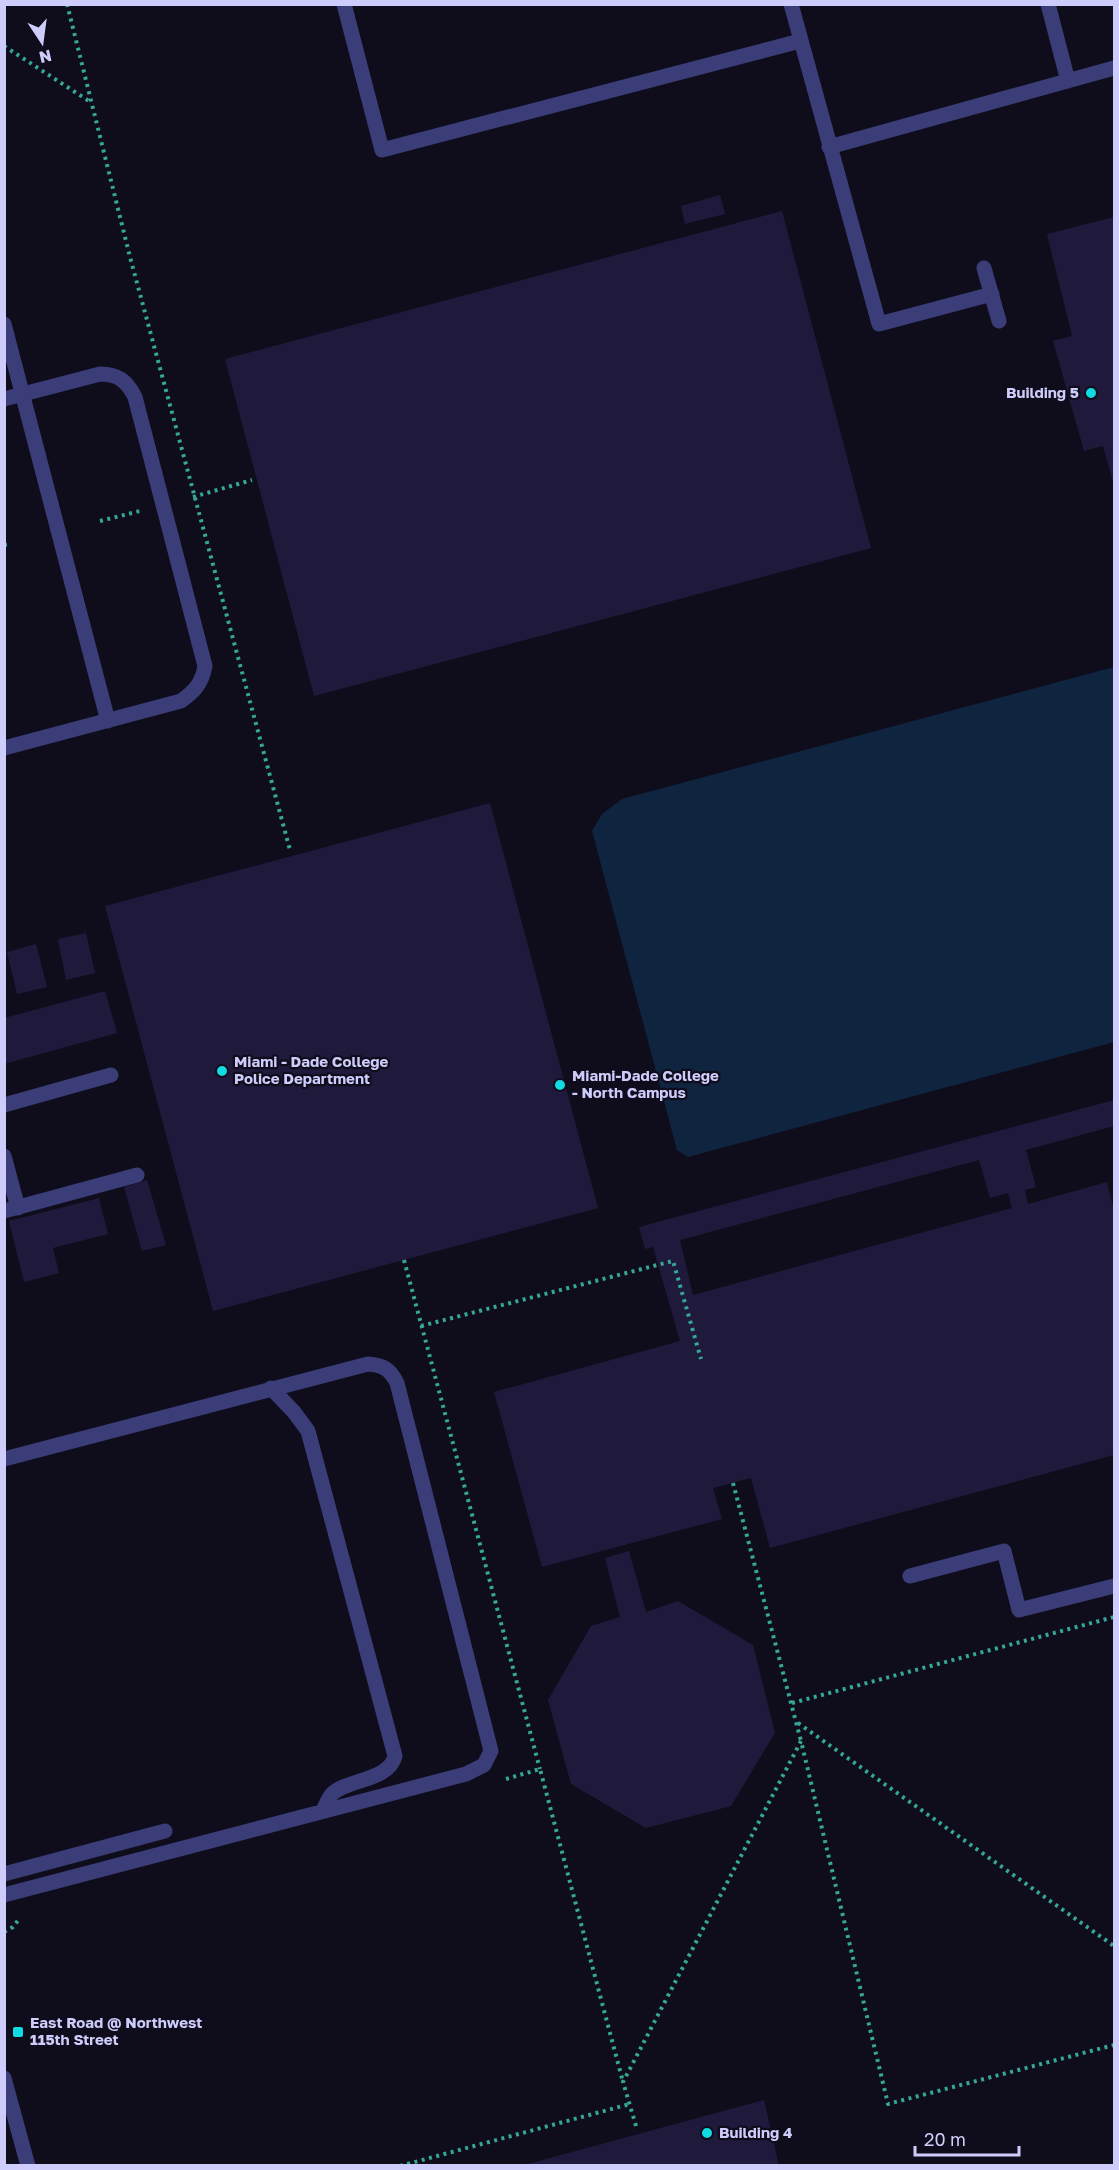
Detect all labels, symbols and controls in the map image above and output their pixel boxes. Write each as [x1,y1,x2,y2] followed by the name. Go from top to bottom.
[12,12,72,72] north arrow
[37,46,54,68] text: N
[1006,383,1079,401] place label: Building 5
[1084,386,1098,400] marker: Building 5
[234,1052,389,1087] place label: Miami - Dade College Police Department
[215,1064,229,1078] marker: Miami - Dade College Police Department
[572,1066,719,1101] place label: Miami-Dade College - North Campus
[553,1078,567,1092] marker: Miami-Dade College - North Campus
[30,2013,202,2048] place label: East Road @ Northwest 115th Street
[11,2025,25,2039] marker: East Road @ Northwest 115th Street
[915,2119,1018,2157] scale bar
[719,2123,792,2141] place label: Building 4
[700,2126,714,2140] marker: Building 4
[924,2128,966,2150] text: 20 m

